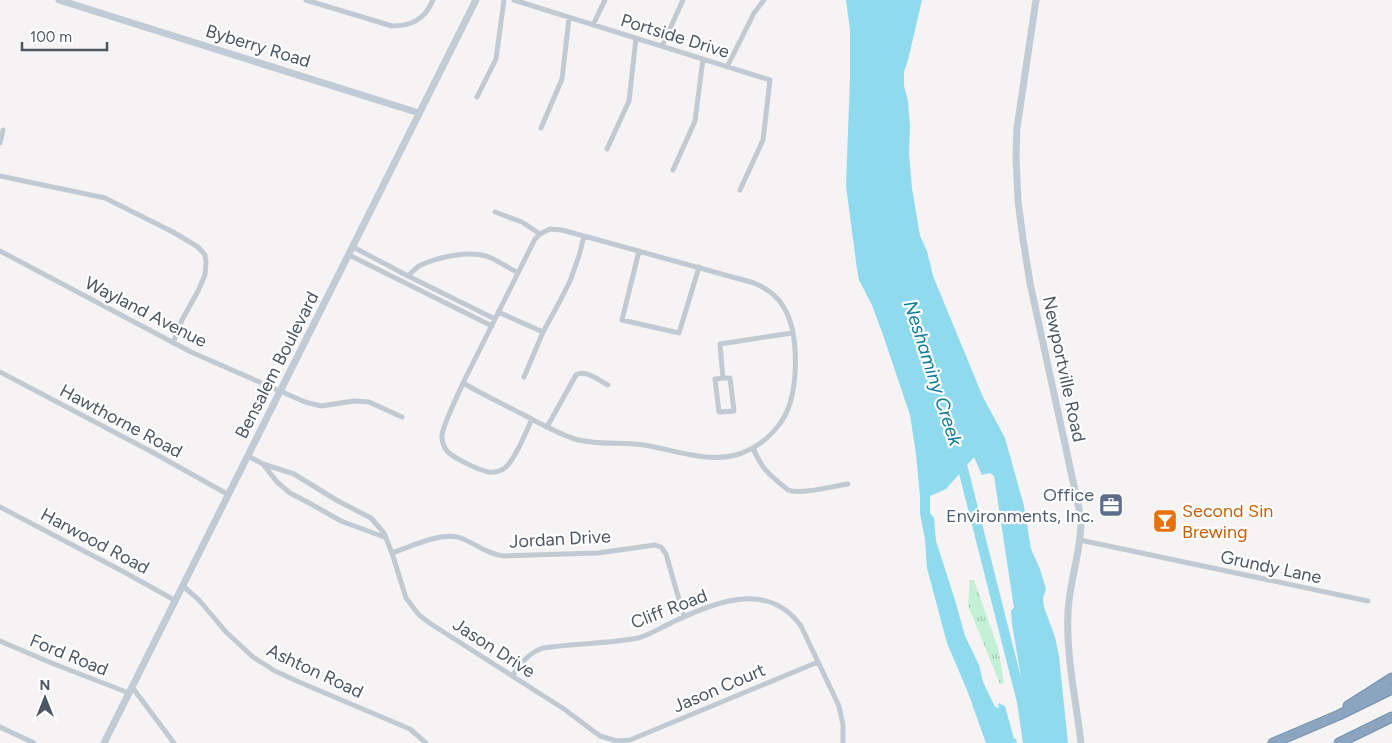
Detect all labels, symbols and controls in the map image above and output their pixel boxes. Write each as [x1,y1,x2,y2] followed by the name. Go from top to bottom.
[618,9,732,63] street label: Portside Drive
[22,20,108,52] scale bar
[203,20,313,72] street label: Byberry Road
[30,28,72,46] text: 100 m
[81,272,211,352] street label: Wayland Avenue
[230,288,324,442] street label: Bensalem Boulevard
[1038,294,1090,444] street label: Newportville Road
[899,297,968,449] water label: Neshaminy Creek
[56,379,186,463] street label: Hawthorne Road
[946,484,1094,527] place label: Office Environments, Inc.
[1098,492,1124,518] office icon: Office Environments, Inc.
[1182,500,1273,543] place label: Second Sin Brewing
[37,503,153,579] street label: Harwood Road
[1152,508,1178,534] bar icon: Second Sin Brewing
[509,525,611,553] street label: Jordan Drive
[1218,546,1324,588] street label: Grundy Lane
[628,584,710,634] street label: Cliff Road
[449,613,539,683] street label: Jason Drive
[27,629,111,681] street label: Ford Road
[263,639,367,703] street label: Ashton Road
[670,659,769,717] street label: Jason Court
[20,673,70,723] north arrow
[40,677,50,694] text: N

